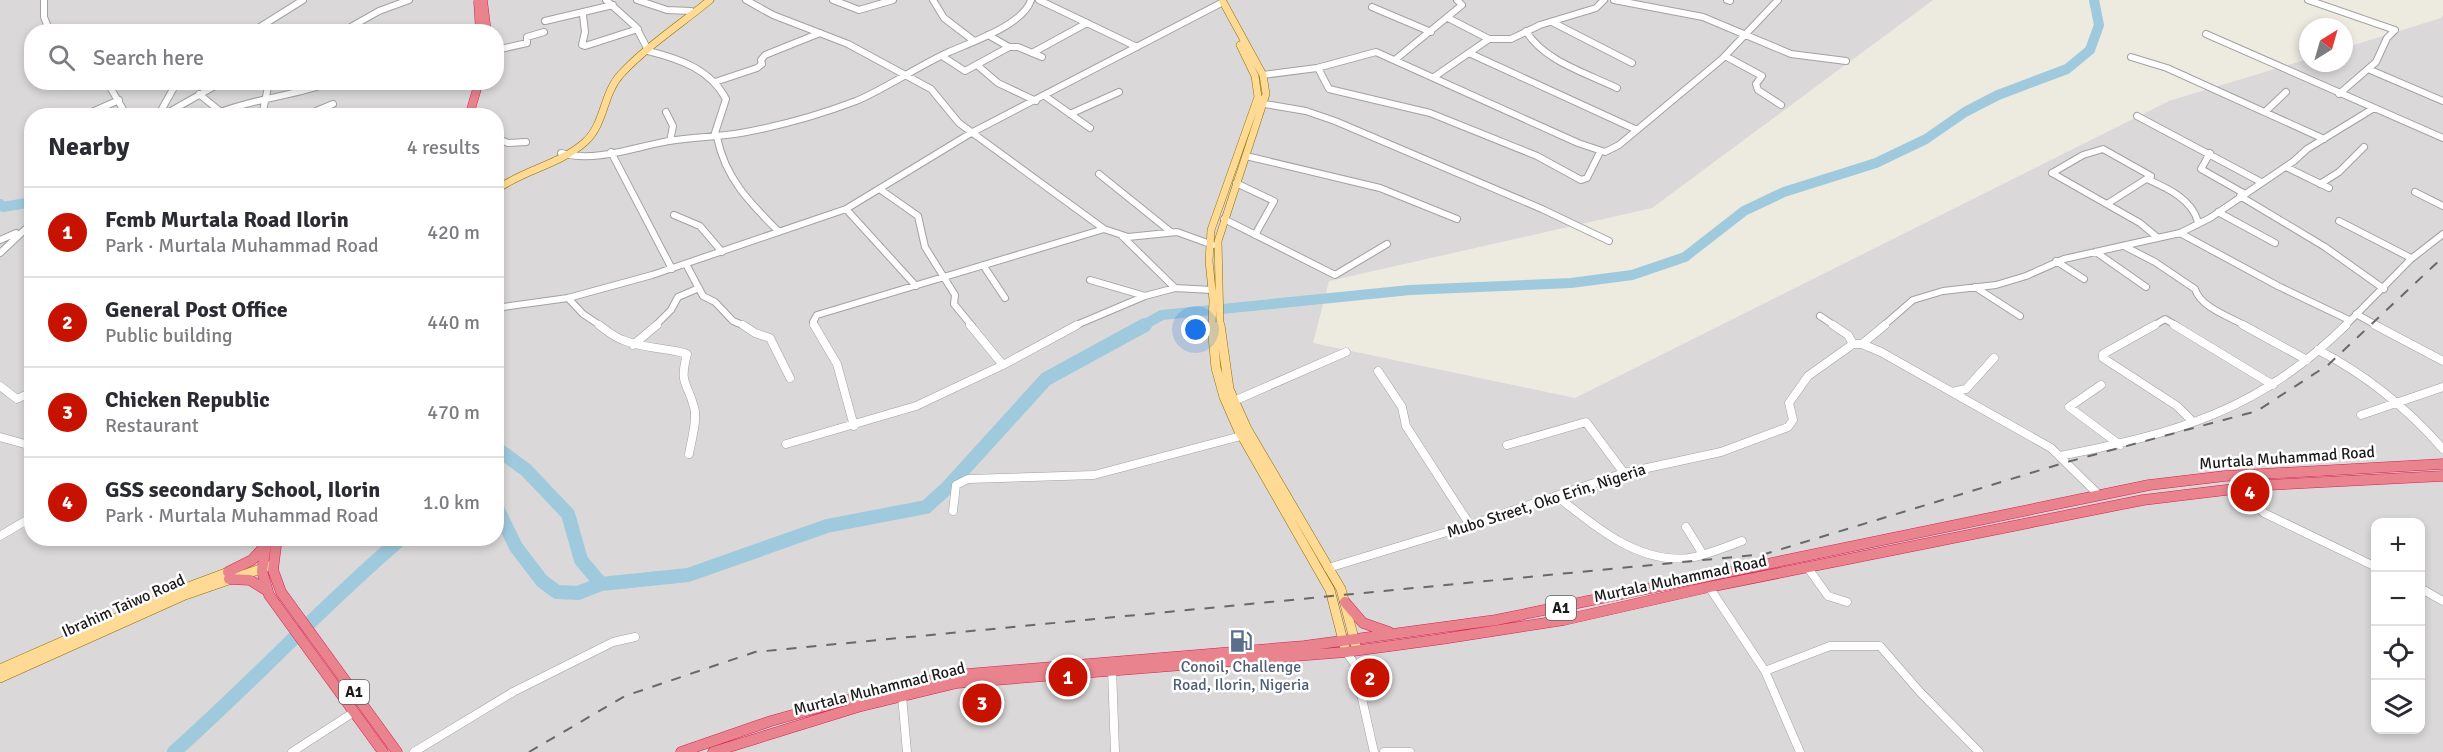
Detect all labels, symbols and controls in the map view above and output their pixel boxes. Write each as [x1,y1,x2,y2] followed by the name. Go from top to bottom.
[2299,18,2353,72] north arrow
[24,24,504,90] search box
[45,41,78,74] icon: search
[93,44,204,71] text: Search here
[48,131,129,163] text: Nearby
[407,135,480,160] text: 4 results
[105,206,349,233] text: Fcmb Murtala Road Ilorin
[62,220,73,245] text: 1
[427,220,480,245] text: 420 m
[105,233,379,258] text: Park · Murtala Muhammad Road
[105,296,288,323] text: General Post Office
[62,310,73,335] text: 2
[427,310,480,335] text: 440 m
[1181,315,1210,344] your location
[105,323,233,348] text: Public building
[105,386,270,413] text: Chicken Republic
[62,400,73,425] text: 3
[427,400,480,425] text: 470 m
[105,413,199,438] text: Restaurant
[2198,442,2376,474] street label: Murtala Muhammad Road
[1444,459,1648,543] street label: Mubo Street, Oko Erin, Nigeria
[2230,470,2270,514] pin: 4
[105,476,380,503] text: GSS secondary School, Ilorin
[62,490,73,515] text: 4
[423,490,480,515] text: 1.0 km
[105,503,379,528] text: Park · Murtala Muhammad Road
[2371,518,2425,734] map controls
[2371,518,2425,572] button: +
[1592,551,1768,607] street label: Murtala Muhammad Road
[59,570,188,642] street label: Ibrahim Taiwo Road
[2371,572,2425,626] button: −
[1546,596,1576,620] road number: A1
[2371,626,2425,680] button: locate
[1228,628,1254,654] fuel station icon: Conoil, Challenge Road, Ilorin, Nigeria
[1048,654,1088,700] pin: 1
[1350,656,1390,700] pin: 2
[1173,657,1309,695] place label: Conoil, Challenge Road, Ilorin, Nigeria
[791,658,967,720] street label: Murtala Muhammad Road
[339,680,369,704] road number: A1
[962,680,1002,726] pin: 3
[2371,680,2425,734] button: layers

